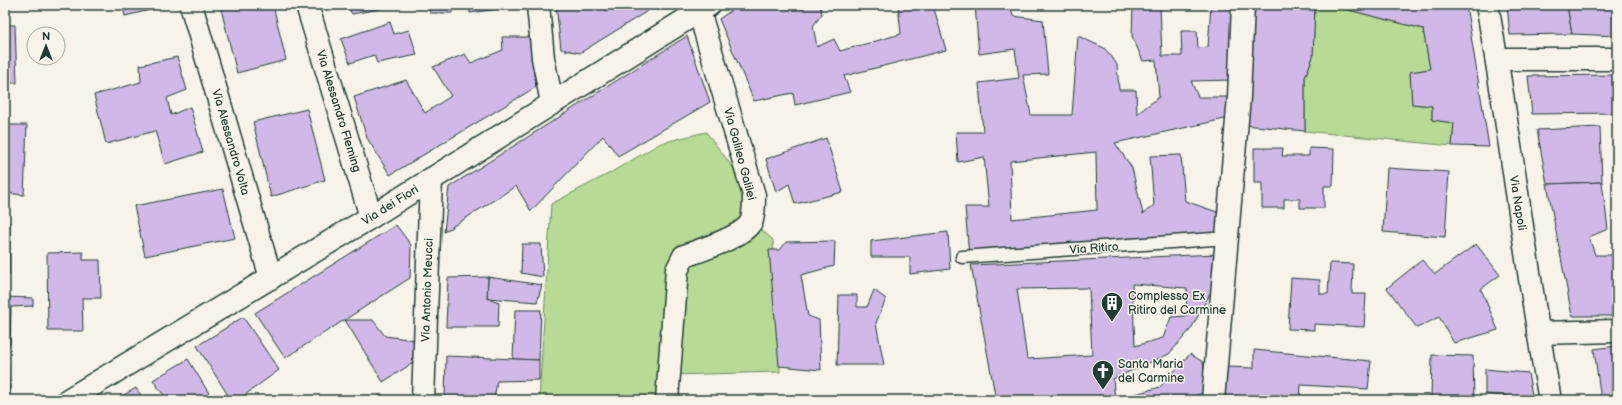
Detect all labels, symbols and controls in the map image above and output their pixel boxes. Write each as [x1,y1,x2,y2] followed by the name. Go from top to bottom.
[26,26,66,66] north arrow
[42,30,50,43] text: N
[313,48,364,174] street label: Via Alessandro Fleming
[208,87,253,197] street label: Via Alessandro Volta
[720,106,759,202] street label: Via Galileo Galilei
[1506,175,1529,232] street label: Via Napoli
[359,182,422,229] street label: Via dei Fiori
[418,238,437,342] street label: Via Antonio Meucci
[1069,239,1119,258] street label: Via Ritiro
[1128,289,1226,318] place label: Complesso Ex Ritiro del Carmine
[1099,290,1125,323] building icon: Complesso Ex Ritiro del Carmine
[1118,357,1184,386] place label: Santa Maria del Carmine
[1090,358,1116,391] church icon: Santa Maria del Carmine

